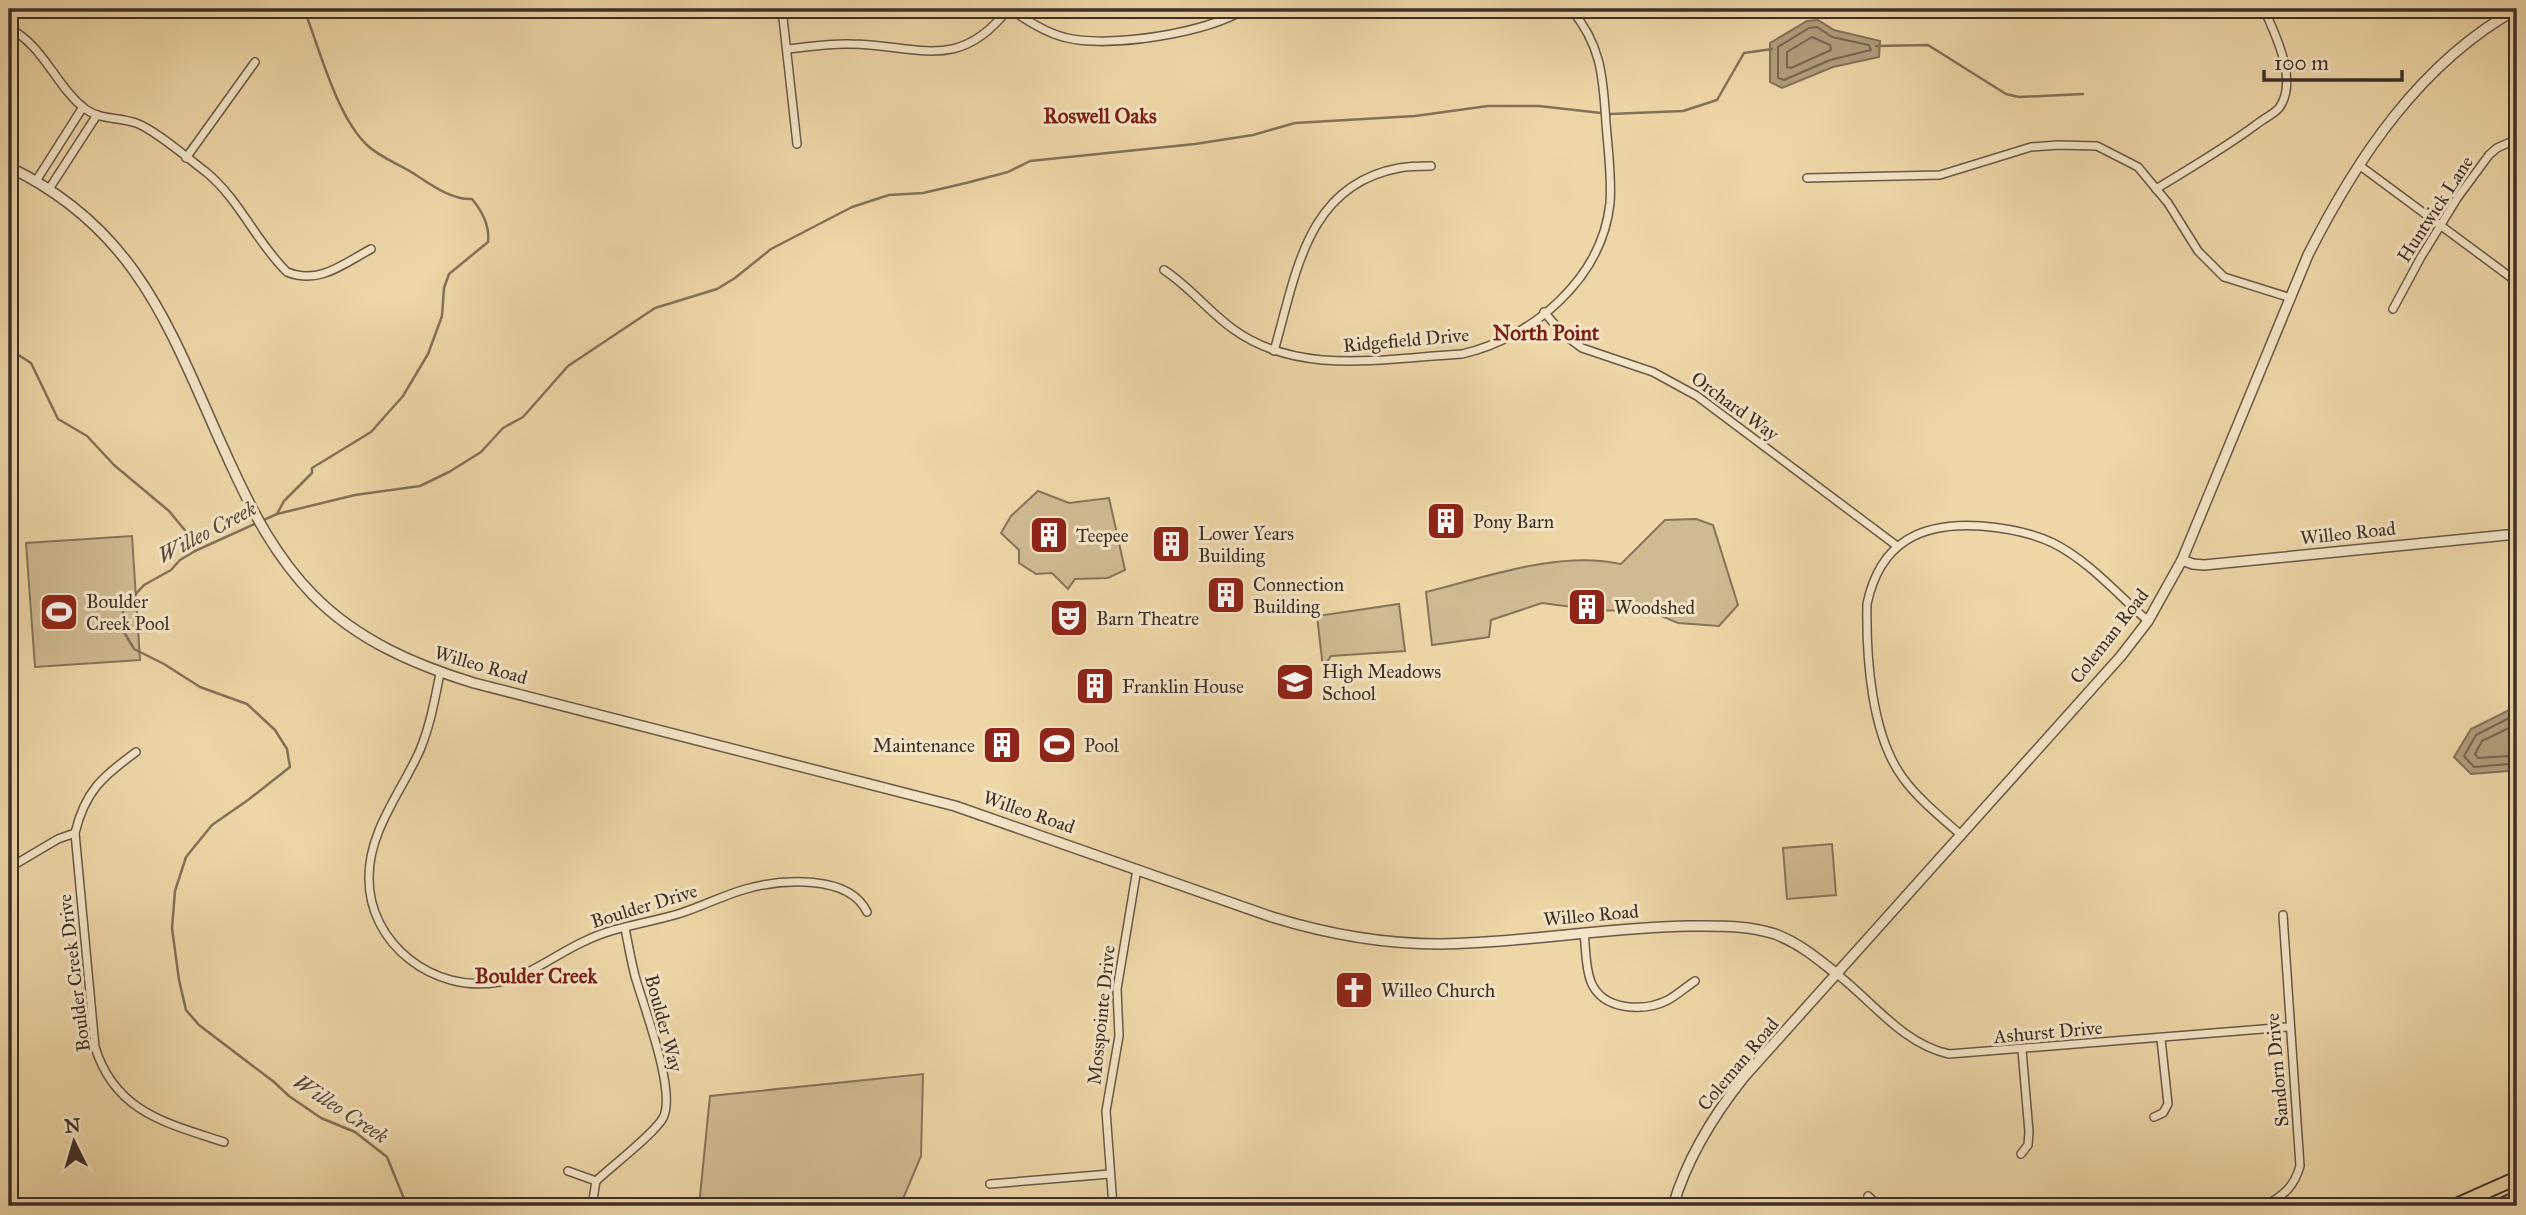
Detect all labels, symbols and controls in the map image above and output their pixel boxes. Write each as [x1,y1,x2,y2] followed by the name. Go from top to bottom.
[2264,38,2402,82] scale bar
[2274,50,2329,76] text: 100 m
[1043,103,1157,129] district label: Roswell Oaks
[2392,151,2478,266] street label: Huntwick Lane
[1493,320,1600,346] district label: North Point
[1342,323,1470,358] street label: Ridgefield Drive
[1687,367,1784,446] street label: Orchard Way
[153,495,261,569] water label: Willeo Creek
[1425,500,1467,542] building icon: Pony Barn
[1473,510,1554,533] place label: Pony Barn
[1028,514,1070,556] building icon: Teepee
[2299,517,2397,549] street label: Willeo Road
[1198,522,1294,568] place label: Lower Years Building
[1150,523,1192,565] building icon: Lower Years Building
[1076,524,1129,547] place label: Teepee
[1253,573,1344,619] place label: Connection Building
[1205,574,1247,616] building icon: Connection Building
[2065,583,2154,688] street label: Coleman Road
[1566,586,1608,628] building icon: Woodshed
[86,590,170,635] place label: Boulder Creek Pool
[38,591,80,633] sports icon: Boulder Creek Pool
[1614,596,1696,619] place label: Woodshed
[1048,597,1090,639] theatre icon: Barn Theatre
[1096,607,1199,630] place label: Barn Theatre
[432,641,531,689] street label: Willeo Road
[1322,660,1441,705] place label: High Meadows School
[1274,661,1316,703] school or university icon: High Meadows School
[1074,665,1116,707] building icon: Franklin House
[1122,675,1244,698] place label: Franklin House
[981,724,1023,766] building icon: Maintenance
[1036,724,1078,766] sports icon: Pool
[873,734,975,757] place label: Maintenance
[1084,734,1120,757] place label: Pool
[980,786,1078,839] street label: Willeo Road
[588,879,700,933] street label: Boulder Drive
[53,893,95,1053] street label: Boulder Creek Drive
[1542,899,1640,931] street label: Willeo Road
[1082,944,1120,1086] street label: Mosspointe Drive
[475,963,598,989] district label: Boulder Creek
[1333,969,1375,1011] church icon: Willeo Church
[640,972,688,1075] street label: Boulder Way
[1381,979,1496,1002] place label: Willeo Church
[1692,1012,1784,1115] street label: Coleman Road
[2261,1012,2293,1128] street label: Sandorn Drive
[1992,1016,2103,1048] street label: Ashurst Drive
[289,1069,394,1150] water label: Willeo Creek
[38,1106,108,1176] north arrow
[64,1113,82,1138] text: N

